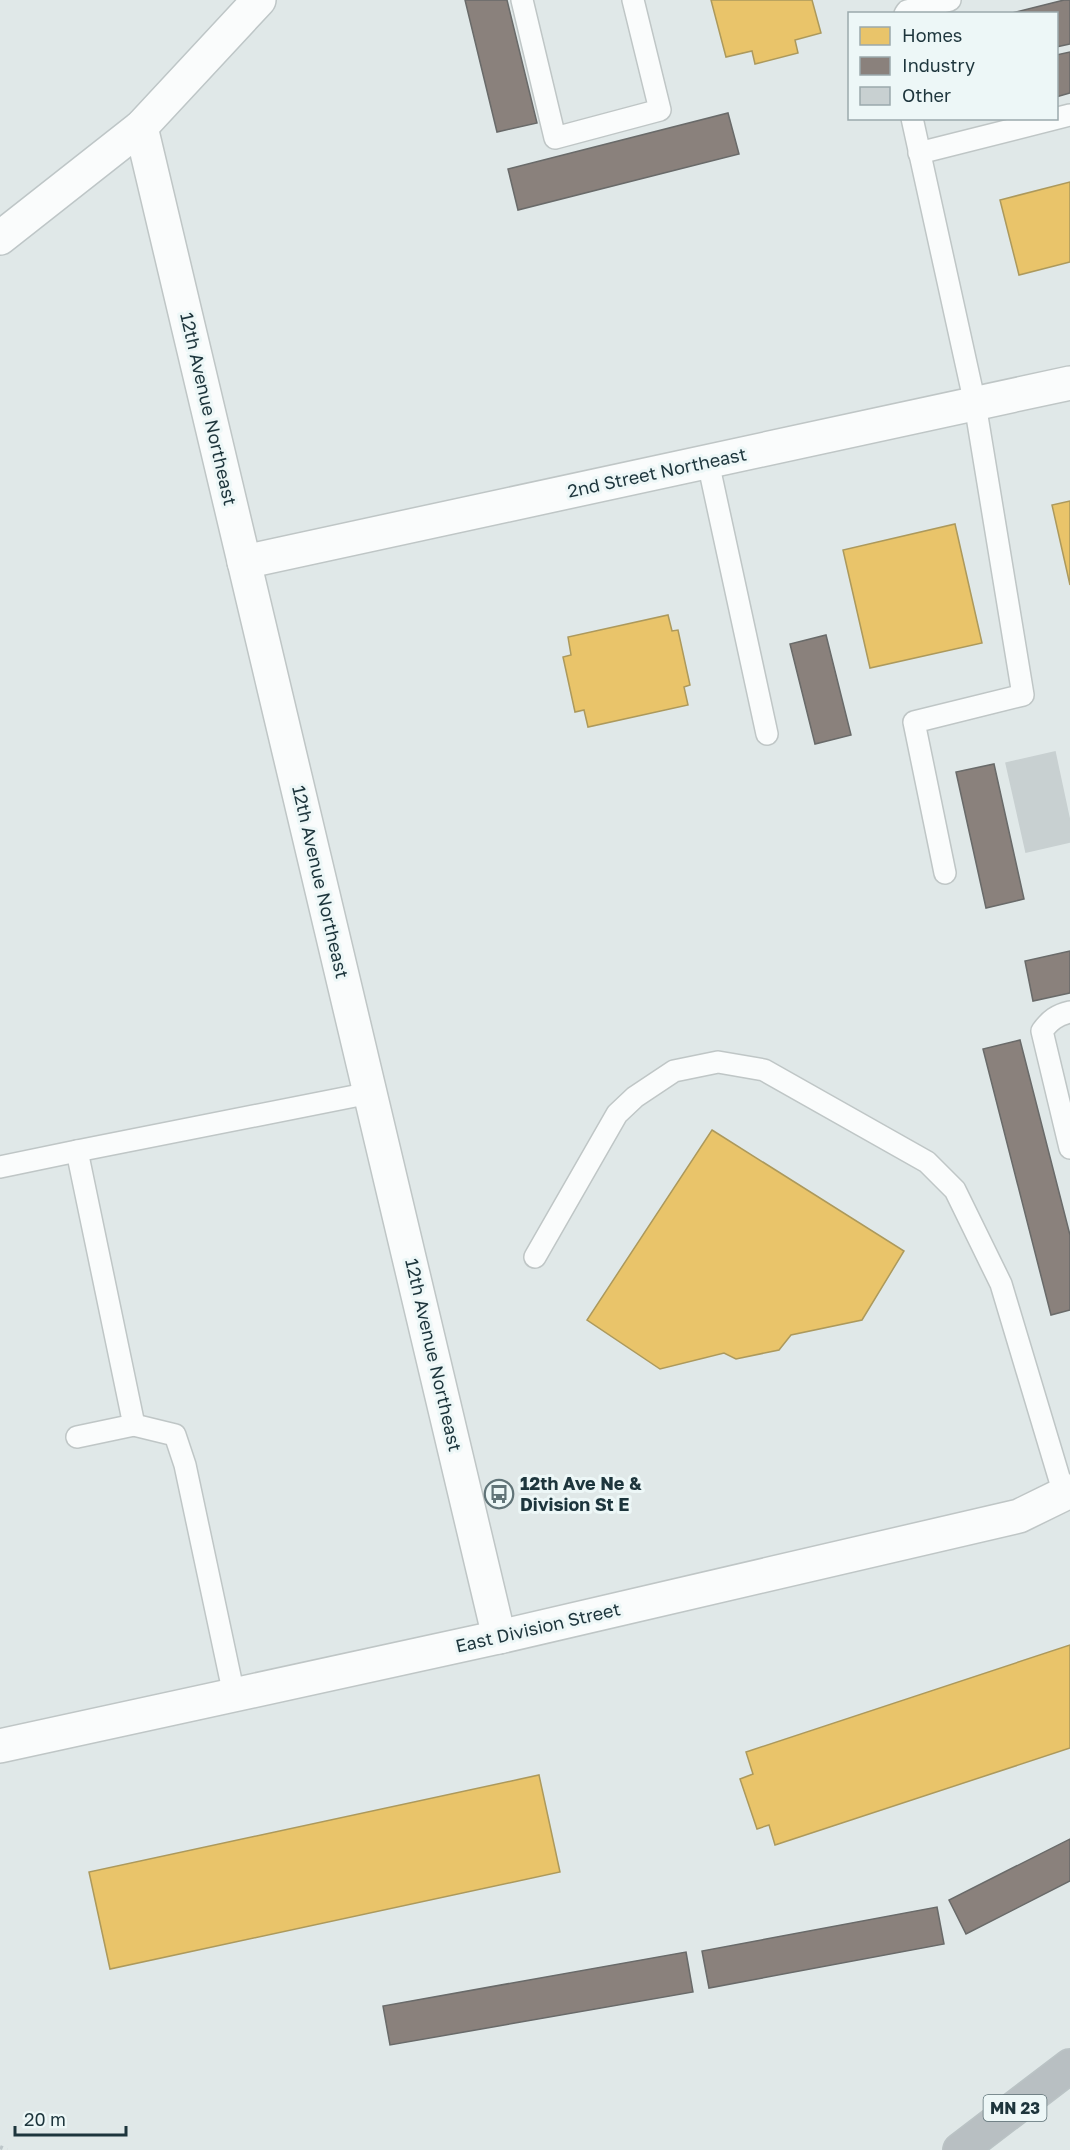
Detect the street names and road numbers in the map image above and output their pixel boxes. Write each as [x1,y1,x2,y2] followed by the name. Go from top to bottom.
[176,310,242,507] street label: 12th Avenue Northeast
[565,442,748,502] street label: 2nd Street Northeast
[288,783,354,980] street label: 12th Avenue Northeast
[401,1256,467,1453] street label: 12th Avenue Northeast
[453,1597,622,1657] street label: East Division Street
[984,2095,1046,2121] road number: MN 23

